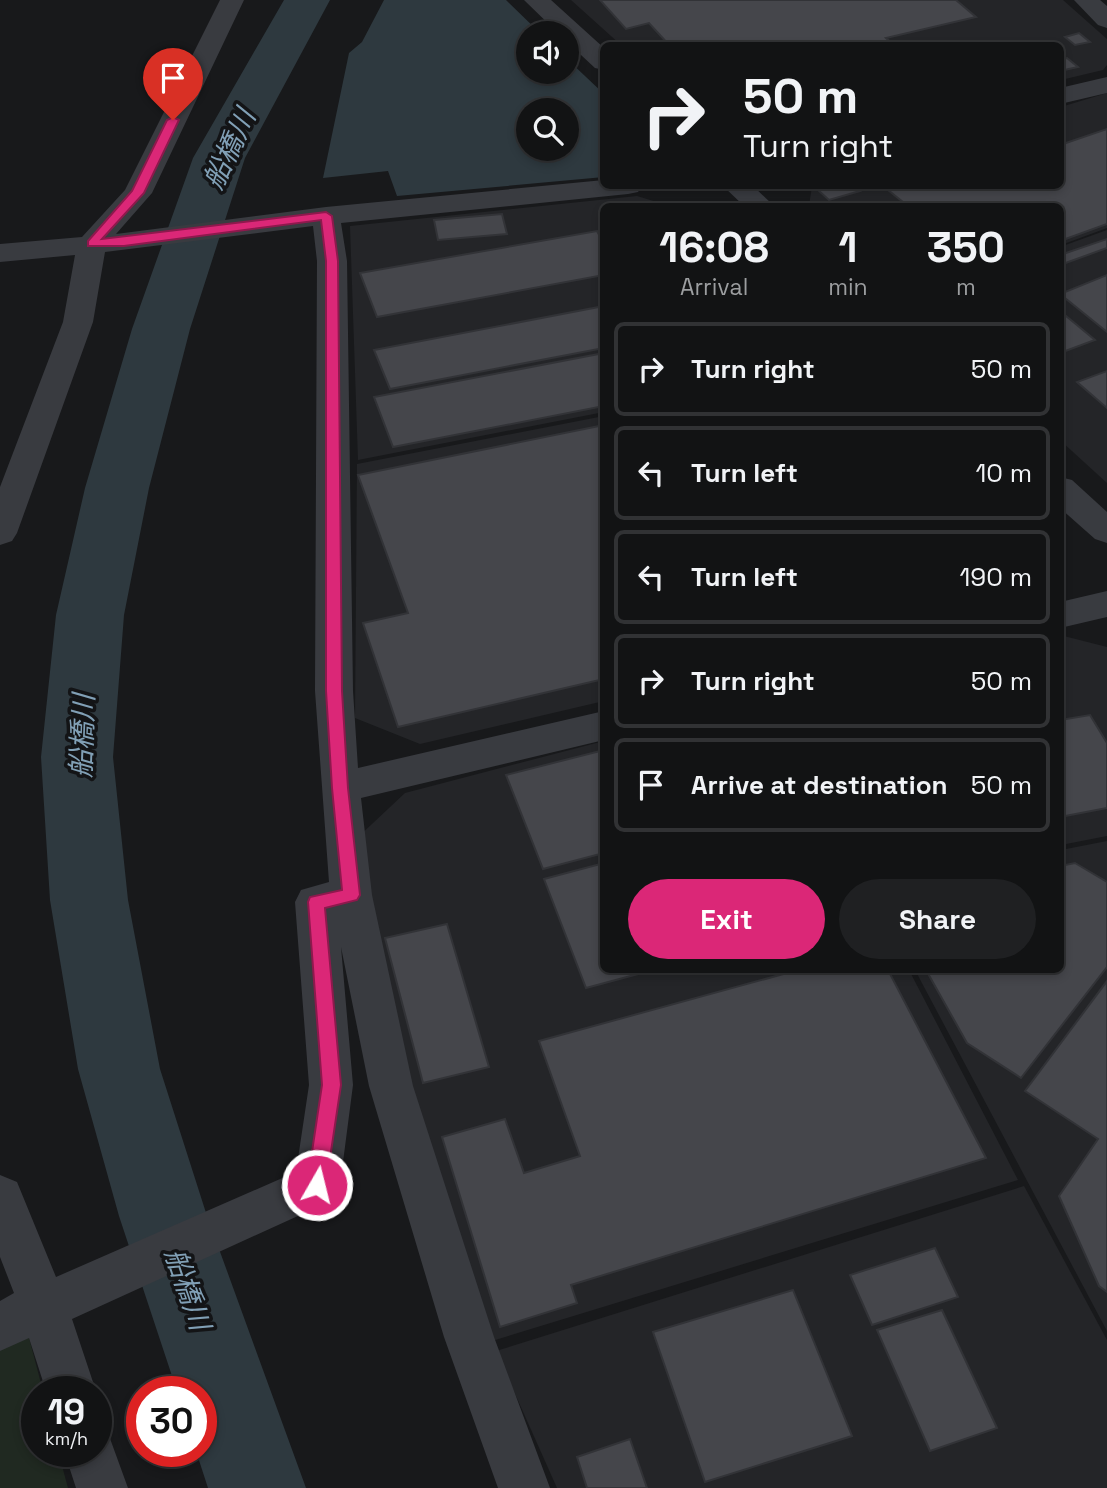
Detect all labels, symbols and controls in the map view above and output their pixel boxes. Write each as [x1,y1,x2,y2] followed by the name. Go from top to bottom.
[516,21,579,161] map controls
[516,21,579,84] button: sound
[143,48,203,120] pin
[154,59,192,97] icon: arrive
[743,65,858,127] text: 50 m
[628,70,719,161] icon: right
[516,98,579,161] button: search
[195,101,264,195] water label: 船橋川
[743,126,893,166] text: Turn right
[659,221,769,274] text: 16:08
[838,221,857,274] text: 1
[927,221,1005,274] text: 350
[680,272,748,302] text: Arrival
[828,272,868,302] text: min
[956,272,976,302] text: m
[632,350,670,388] icon: right
[691,352,815,386] text: Turn right
[971,352,1032,386] text: 50 m
[632,454,670,492] icon: left
[691,456,798,490] text: Turn left
[975,456,1032,490] text: 10 m
[632,558,670,596] icon: left
[691,560,798,594] text: Turn left
[960,560,1032,594] text: 190 m
[632,662,670,700] icon: right
[691,664,815,698] text: Turn right
[971,664,1032,698] text: 50 m
[63,690,102,779] water label: 船橋川
[632,766,670,804] icon: arrive
[691,768,948,802] text: Arrive at destination
[971,768,1032,802] text: 50 m
[628,879,825,959] button: Exit
[839,879,1036,959] button: Share
[280,1148,354,1222] position arrow
[157,1243,220,1337] water label: 船橋川
[126,1376,217,1467] speed limit sign: 30
[48,1390,85,1434] text: 19
[45,1427,88,1450] text: km/h

